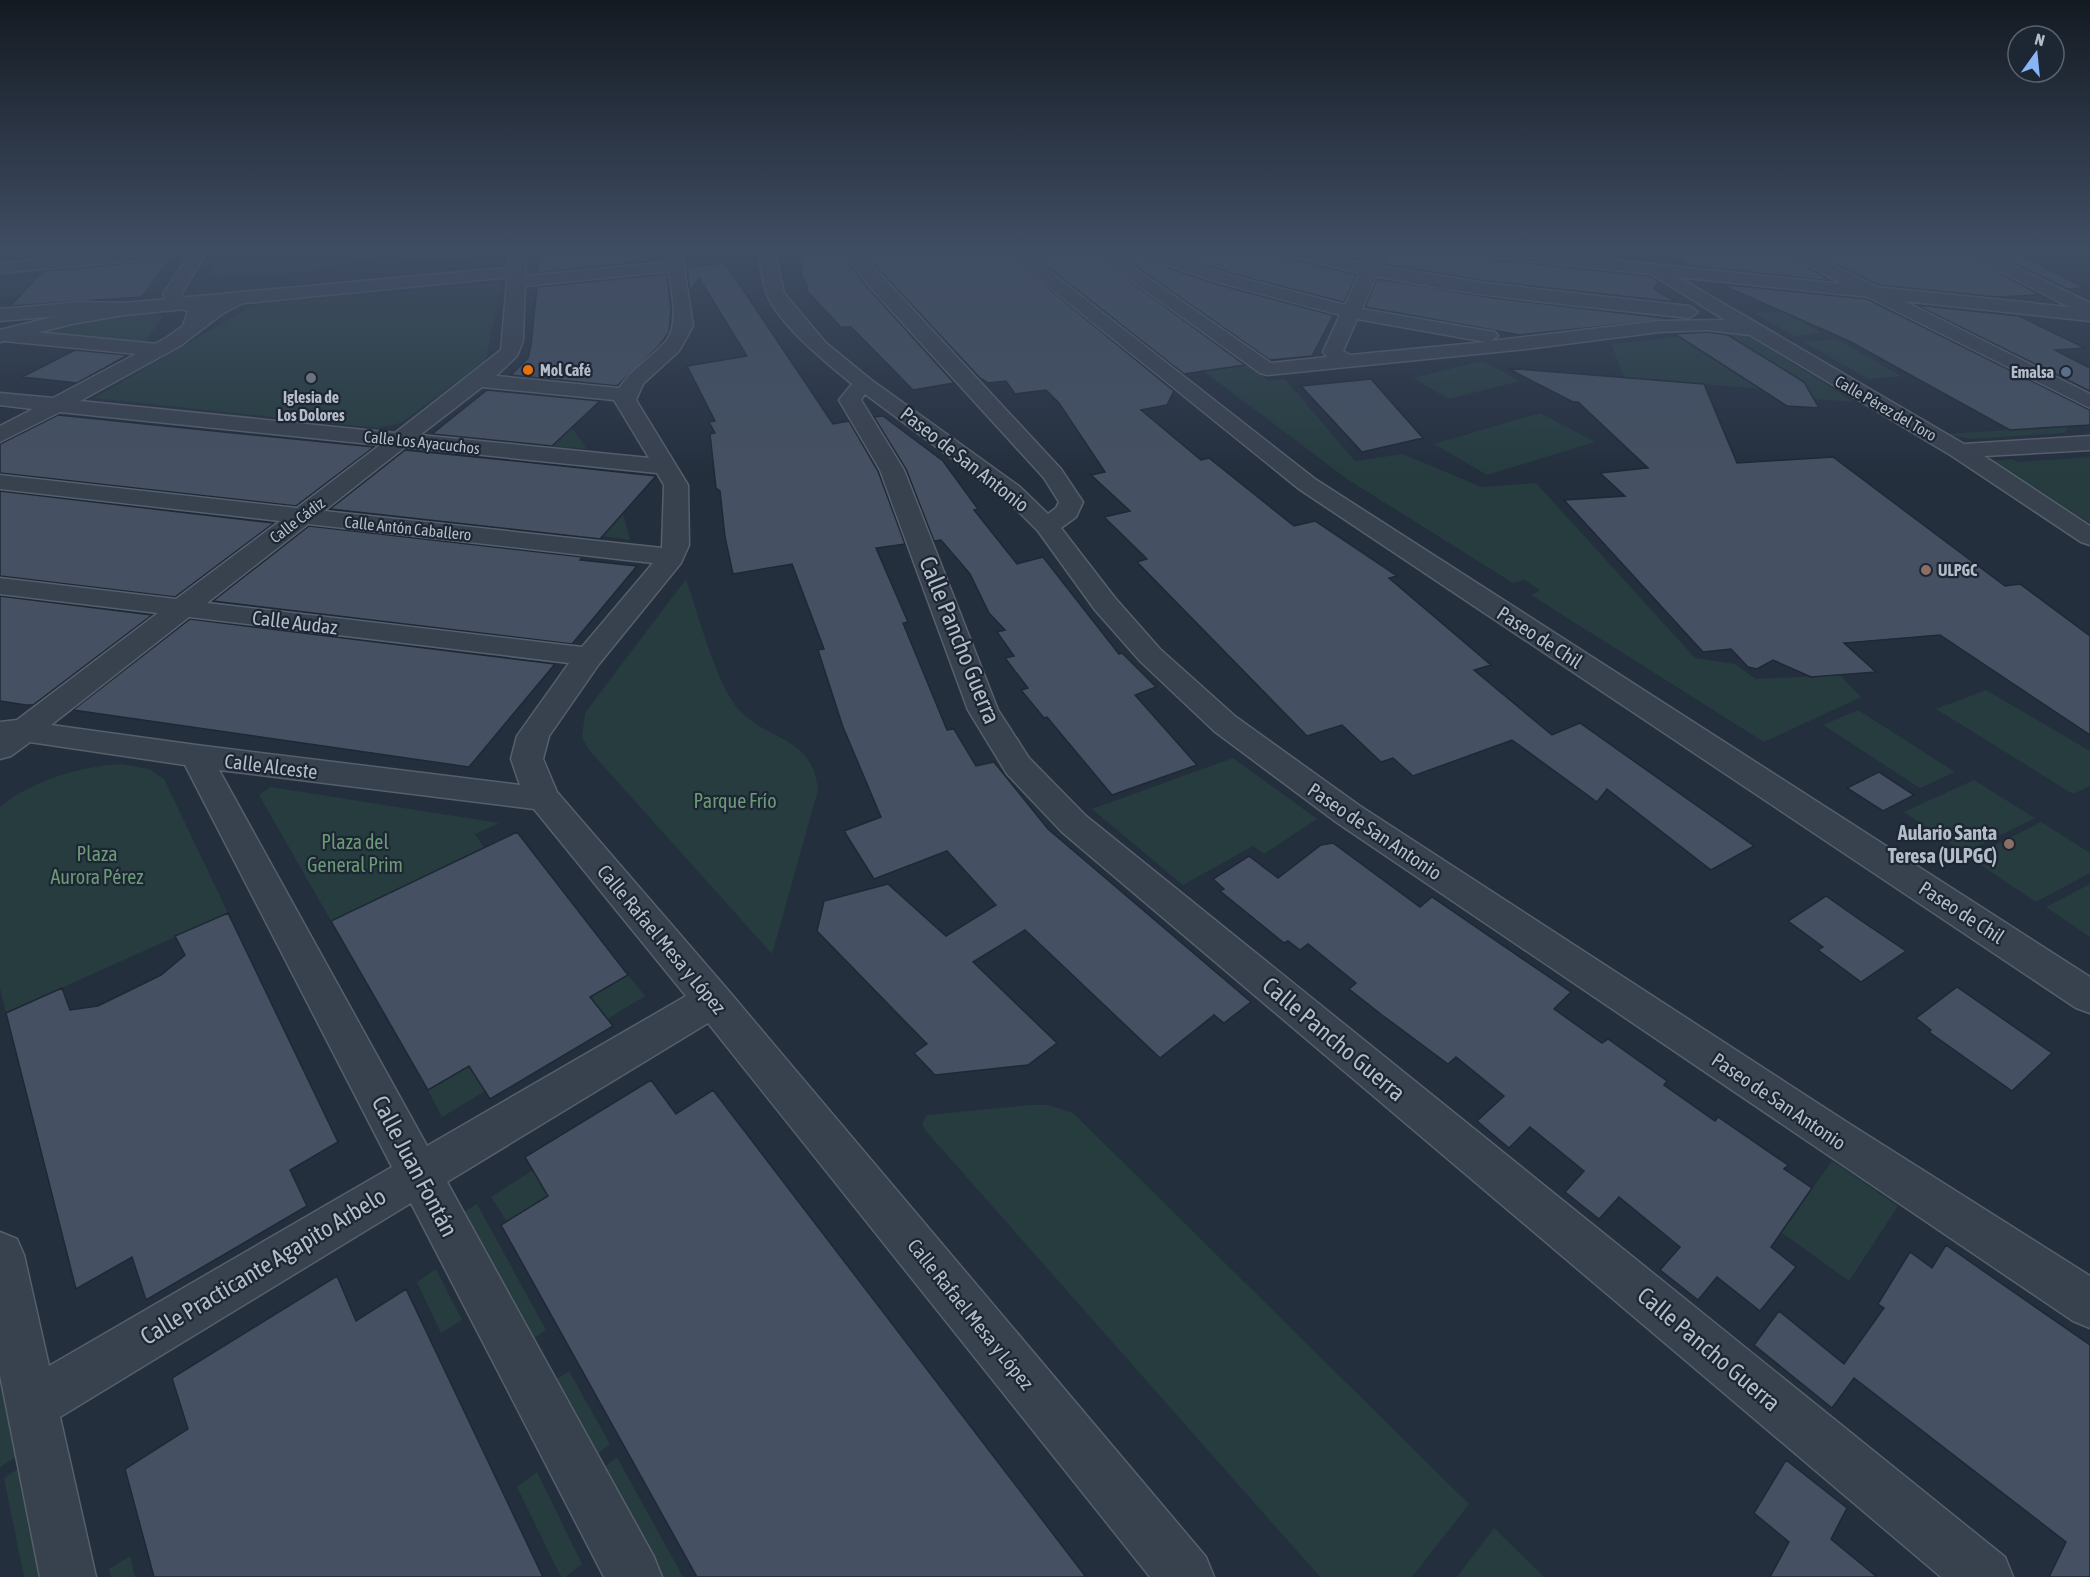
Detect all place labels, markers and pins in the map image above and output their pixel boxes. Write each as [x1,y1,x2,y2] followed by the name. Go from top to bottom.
[540,361,591,379] place label: Mol Café
[521,363,535,377] marker: Mol Café
[2011,363,2054,381] place label: Emalsa
[2059,365,2073,379] marker: Emalsa
[304,371,318,385] marker: Iglesia de Los Dolores
[277,388,345,424] place label: Iglesia de Los Dolores
[1938,561,1978,579] place label: ULPGC
[1919,563,1933,577] marker: ULPGC
[1888,821,1997,867] place label: Aulario Santa Teresa (ULPGC)
[2002,837,2016,851] marker: Aulario Santa Teresa (ULPGC)

